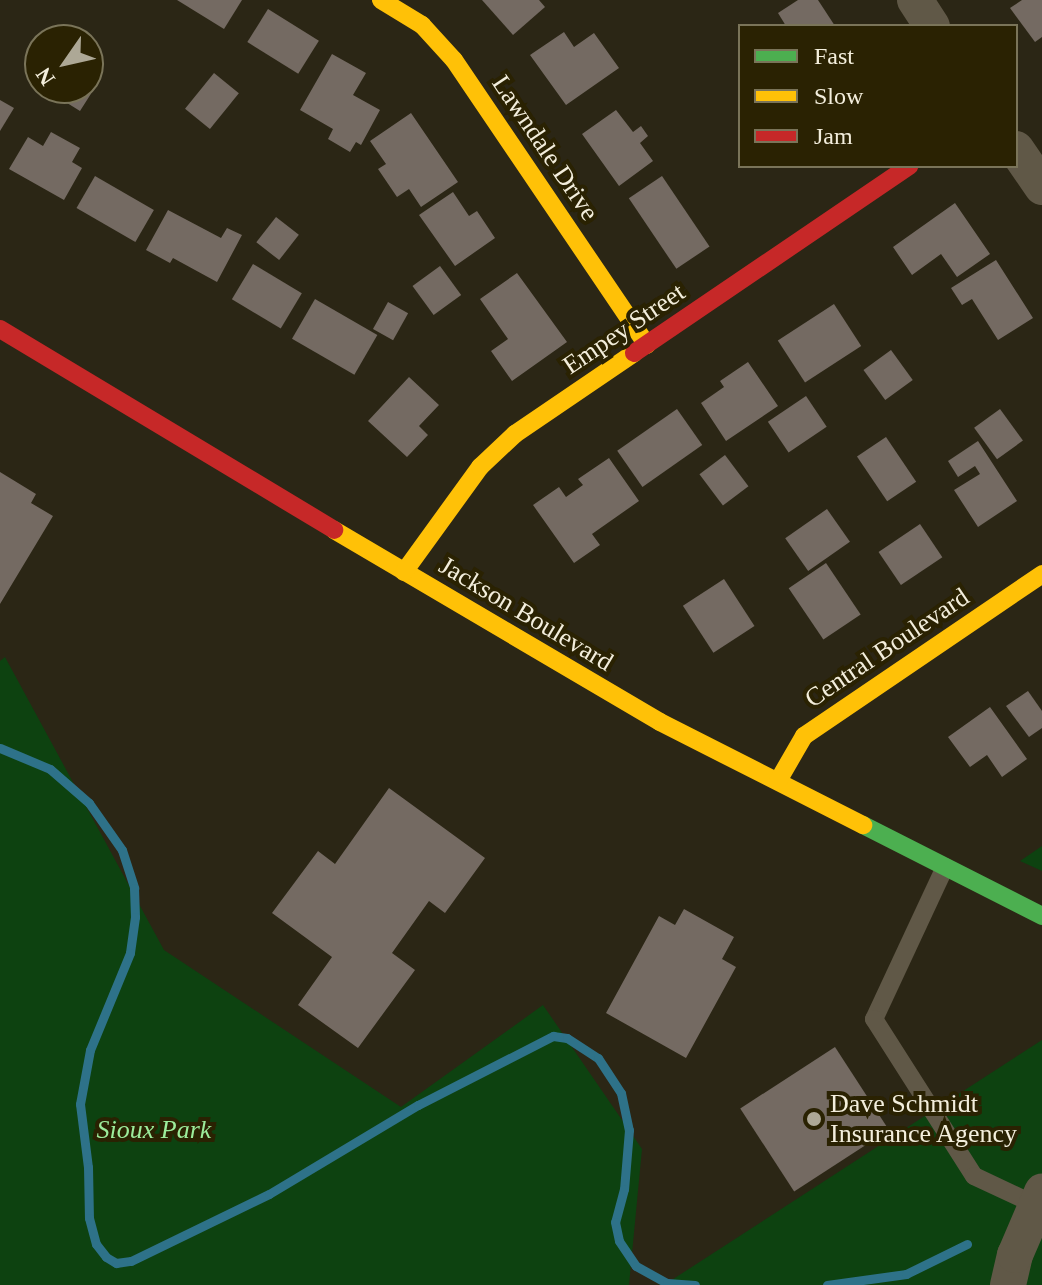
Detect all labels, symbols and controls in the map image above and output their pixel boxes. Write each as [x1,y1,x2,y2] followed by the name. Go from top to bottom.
[24,24,104,104] north arrow
[738,24,1018,168] legend
[814,43,854,69] text: Fast
[31,63,60,90] text: N
[485,70,605,226] street label: Lawndale Drive
[814,83,863,109] text: Slow
[814,123,853,149] text: Jam
[557,277,691,381] street label: Empey Street
[433,550,619,678] street label: Jackson Boulevard
[799,582,975,714] street label: Central Boulevard
[830,1088,1018,1150] place label: Dave Schmidt Insurance Agency
[805,1110,823,1128] marker: Dave Schmidt Insurance Agency
[97,1114,211,1146] park label: Sioux Park

